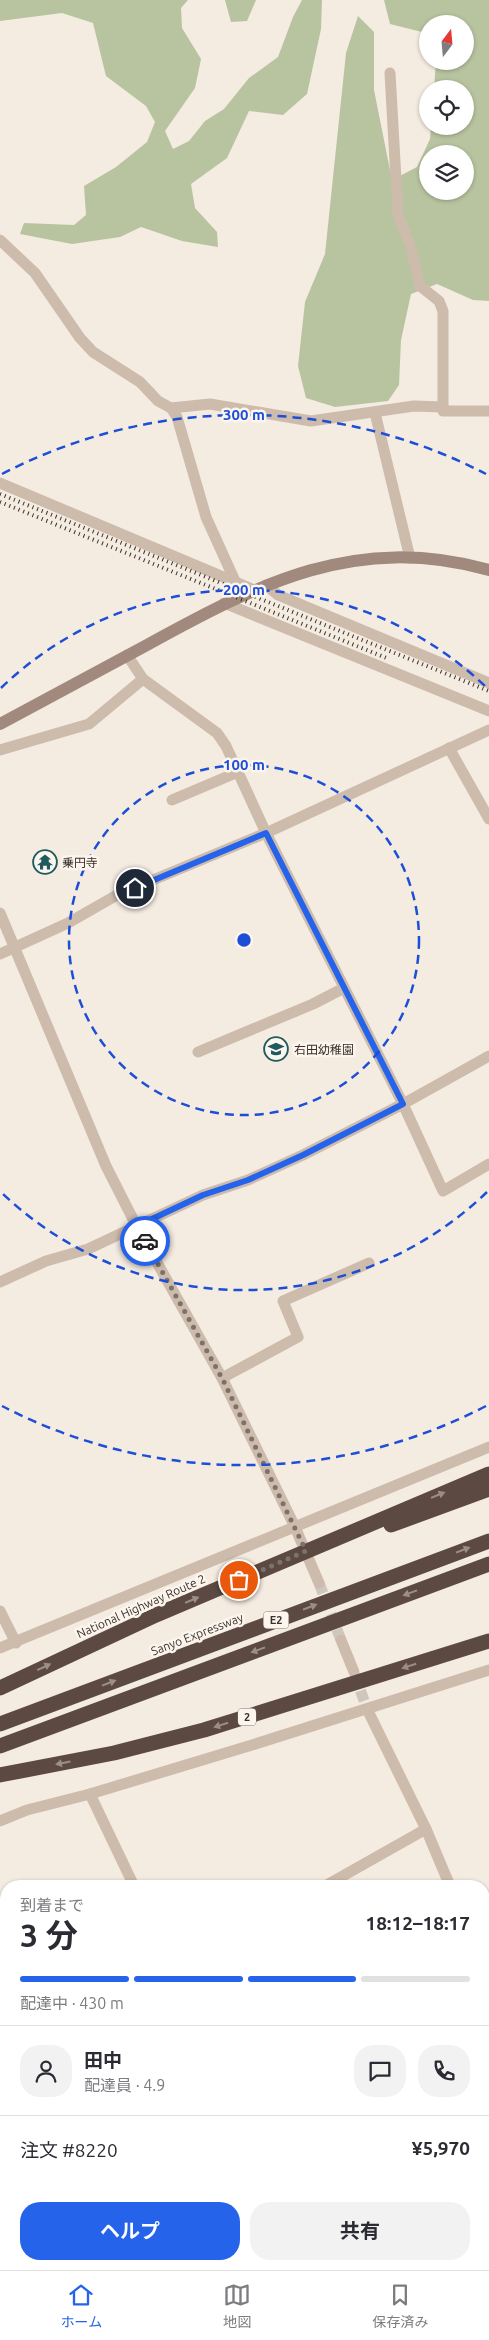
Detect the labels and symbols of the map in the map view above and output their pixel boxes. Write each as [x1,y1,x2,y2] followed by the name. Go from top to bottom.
[419,15,474,70] north arrow
[223,406,265,423] text: 300 m
[223,581,265,598] text: 200 m
[223,756,265,773] text: 100 m
[32,849,58,875] temple icon: 乗円寺
[62,856,98,869] place label: 乗円寺
[114,867,156,909] pin
[235,931,253,949] centre of rings
[263,1036,289,1062] school or university icon: 右田幼稚園
[294,1043,354,1056] place label: 右田幼稚園
[120,1216,170,1266] courier
[431,1491,446,1499] one-way arrow
[455,1546,470,1554] one-way arrow
[218,1559,260,1601] pin
[75,1572,207,1640] street label: National Highway Route 2
[403,1590,418,1597] one-way arrow
[185,1595,199,1603] one-way arrow
[303,1603,318,1611] one-way arrow
[149,1610,245,1658] street label: Sanyo Expressway
[264,1612,288,1628] road number: E2
[250,1646,265,1654] one-way arrow
[37,1662,51,1670] one-way arrow
[401,1662,416,1670] one-way arrow
[102,1679,117,1687] one-way arrow
[238,1708,256,1725] road number: 2
[213,1722,228,1730] one-way arrow
[54,1759,70,1767] one-way arrow

